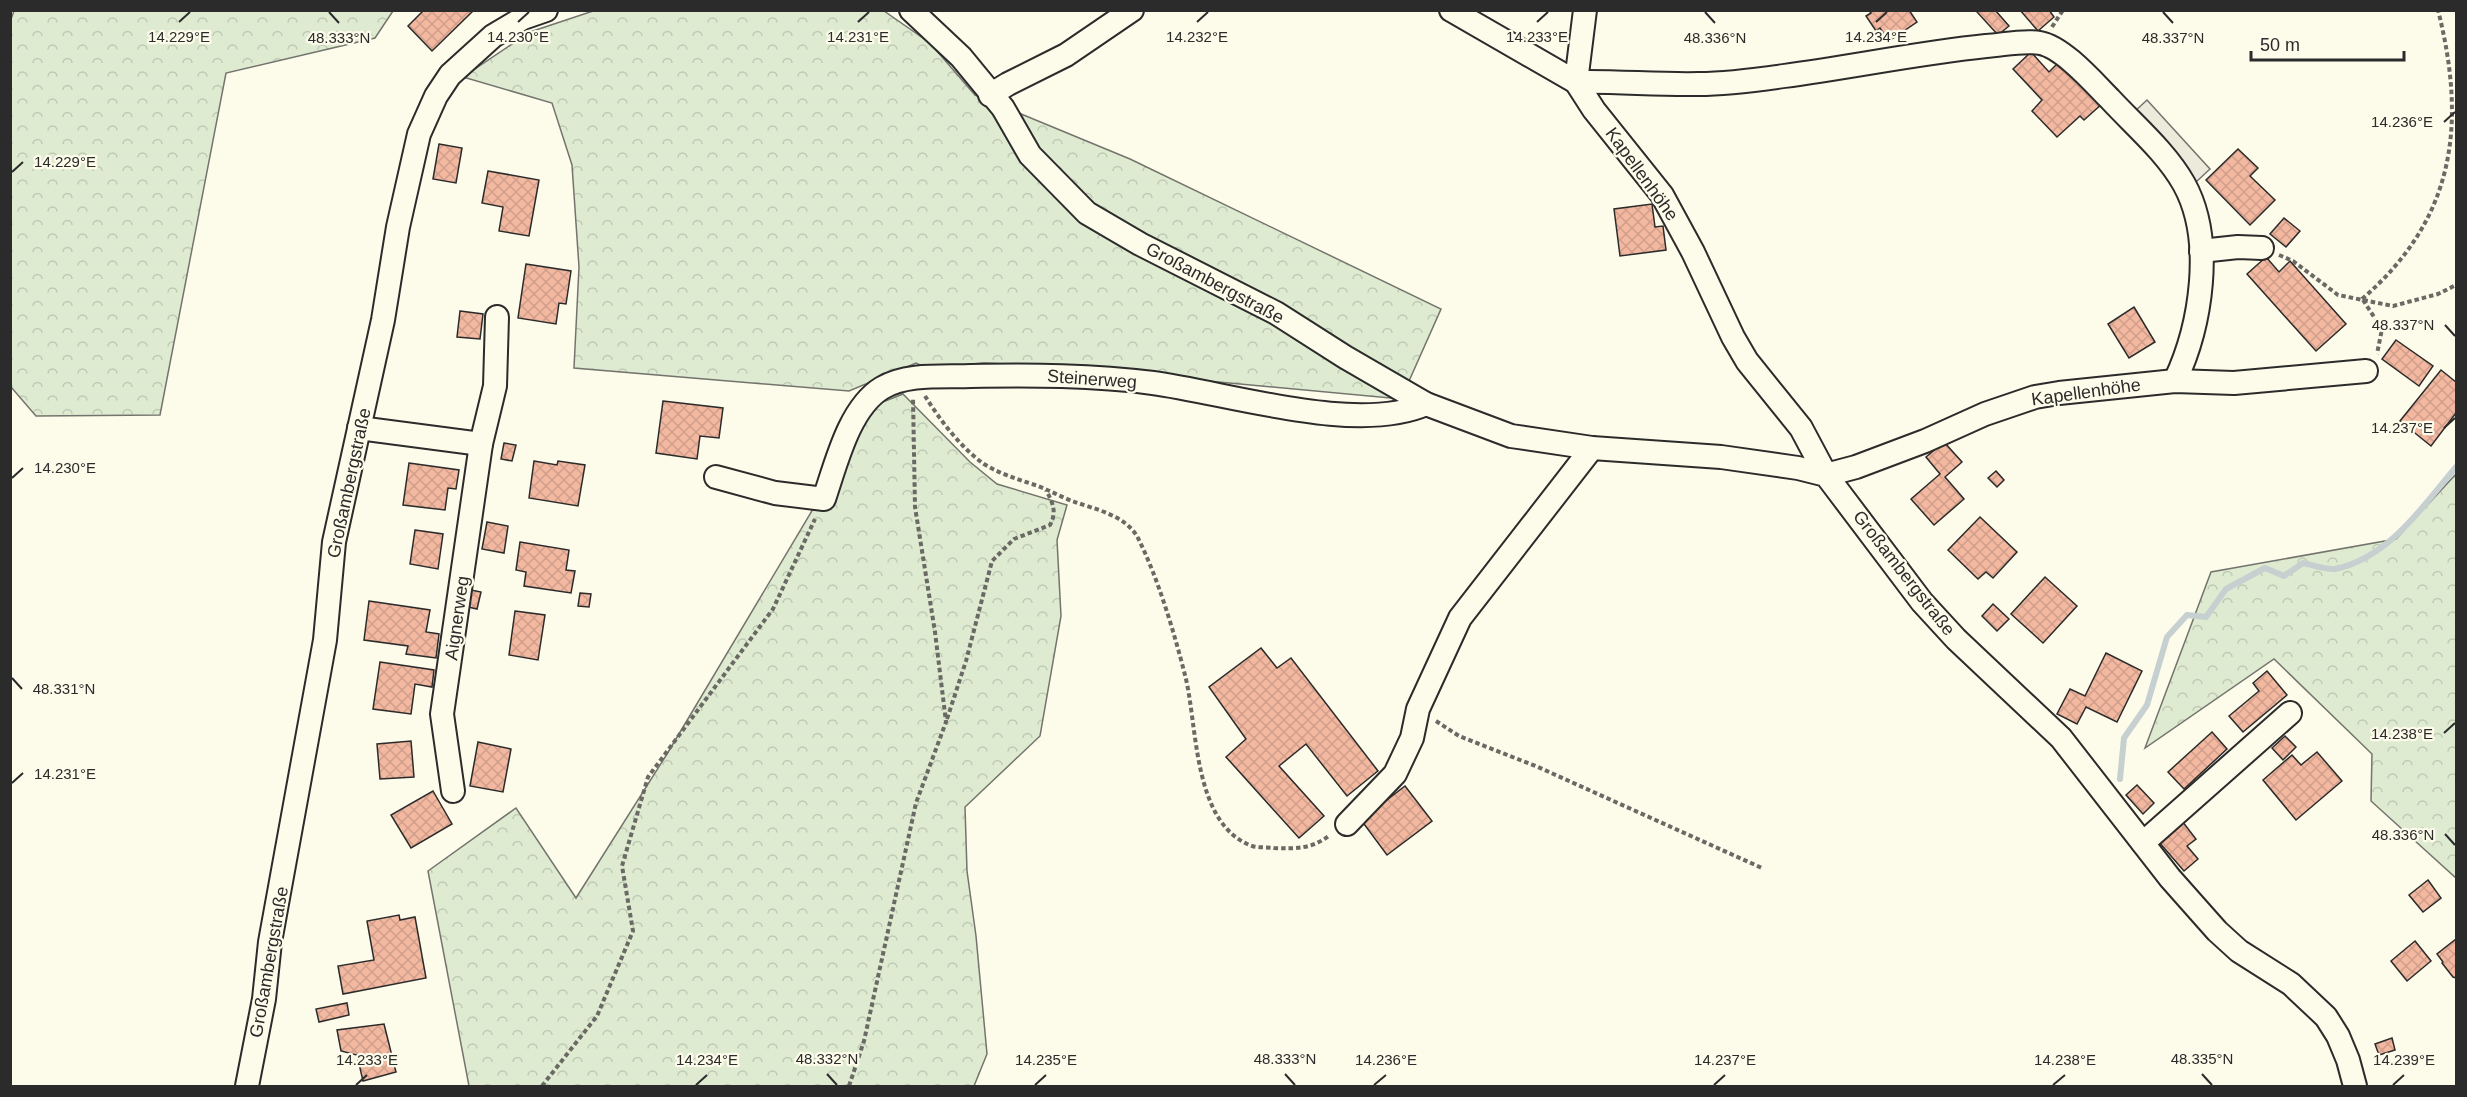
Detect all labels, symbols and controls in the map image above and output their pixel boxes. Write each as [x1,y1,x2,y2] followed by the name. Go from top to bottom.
[2251,24,2404,62] scale bar
[148,28,210,45] text: 14.229°E
[487,28,549,45] text: 14.230°E
[827,28,889,45] text: 14.231°E
[1166,28,1228,45] text: 14.232°E
[1506,28,1568,45] text: 14.233°E
[1845,28,1907,45] text: 14.234°E
[308,29,370,46] text: 48.333°N
[1684,29,1746,46] text: 48.336°N
[2142,29,2204,46] text: 48.337°N
[2260,35,2300,55] text: 50 m
[2371,113,2433,130] text: 14.236°E
[1602,124,1682,224] street label: Kapellenhöhe
[34,153,96,170] text: 14.229°E
[1143,238,1287,328] street label: Großambergstraße
[2372,316,2434,333] text: 48.337°N
[1046,366,1138,392] street label: Steinerweg
[2030,374,2142,410] street label: Kapellenhöhe
[323,406,375,560] street label: Großambergstraße
[2371,419,2433,436] text: 14.237°E
[34,459,96,476] text: 14.230°E
[1849,507,1959,639] street label: Großambergstraße
[441,574,473,662] street label: Aignerweg
[33,680,95,697] text: 48.331°N
[2371,725,2433,742] text: 14.238°E
[34,765,96,782] text: 14.231°E
[2372,826,2434,843] text: 48.336°N
[246,885,292,1039] street label: Großambergstraße
[796,1050,858,1067] text: 48.332°N
[1254,1050,1316,1067] text: 48.333°N
[2171,1050,2233,1067] text: 48.335°N
[336,1051,398,1068] text: 14.233°E
[676,1051,738,1068] text: 14.234°E
[1015,1051,1077,1068] text: 14.235°E
[1355,1051,1417,1068] text: 14.236°E
[1694,1051,1756,1068] text: 14.237°E
[2034,1051,2096,1068] text: 14.238°E
[2373,1051,2435,1068] text: 14.239°E

